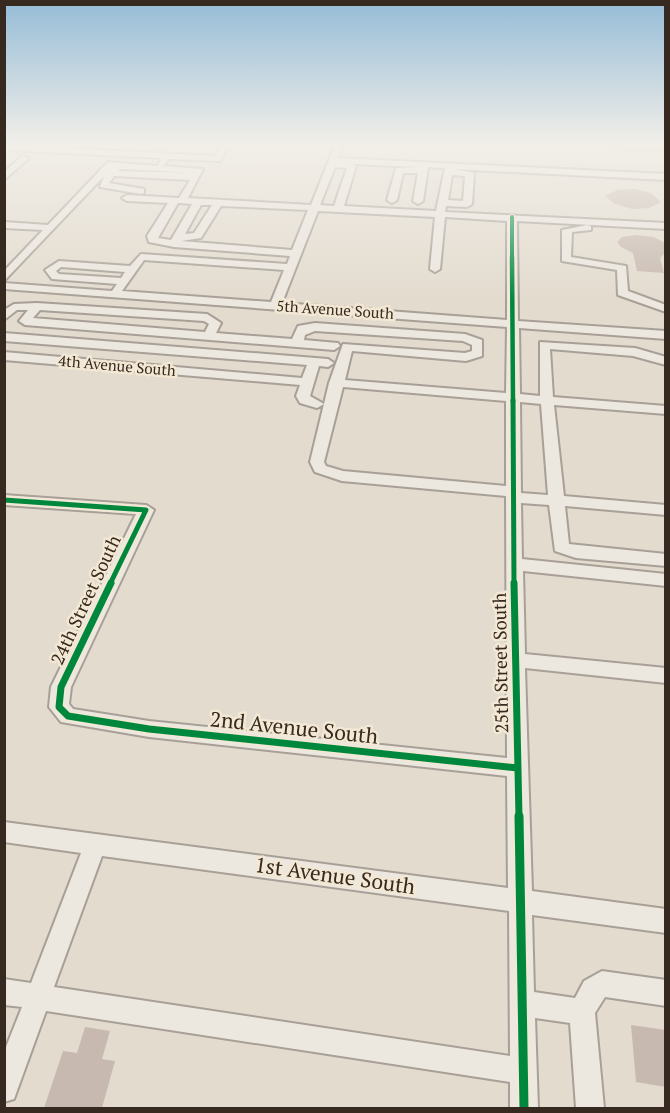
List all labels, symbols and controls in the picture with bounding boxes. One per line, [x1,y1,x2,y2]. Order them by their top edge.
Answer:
street label: 5th Avenue South [276,295,395,323]
street label: 4th Avenue South [58,350,177,380]
street label: 24th Street South [45,531,126,668]
street label: 25th Street South [487,592,513,733]
street label: 2nd Avenue South [209,704,380,750]
street label: 1st Avenue South [253,850,417,900]

